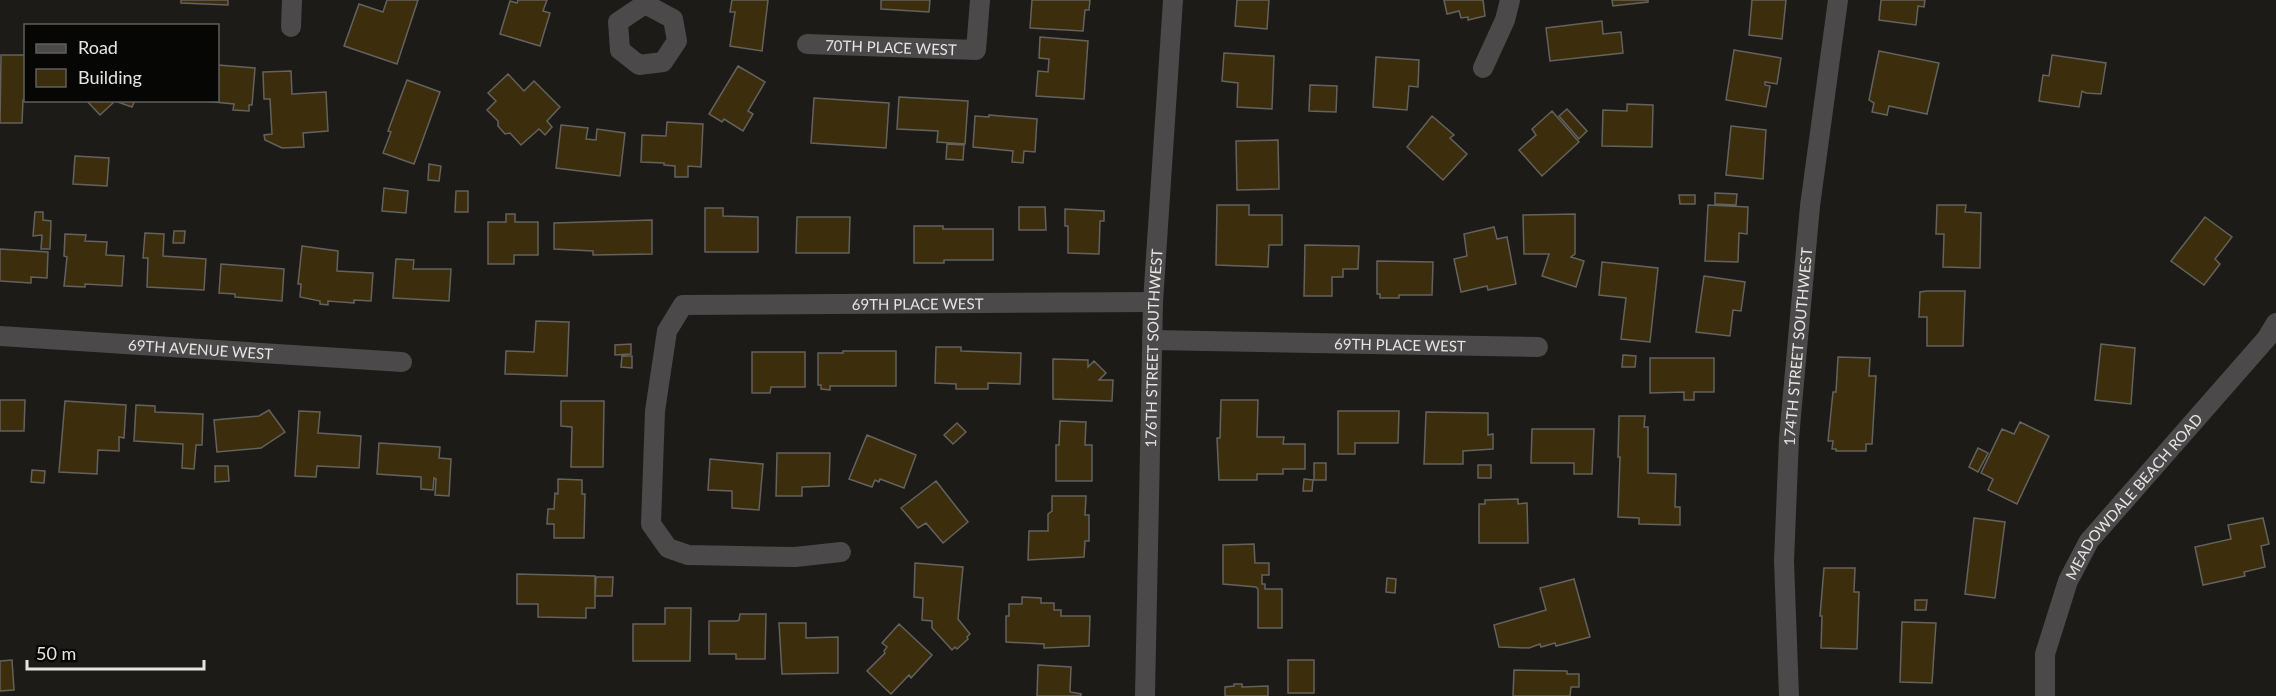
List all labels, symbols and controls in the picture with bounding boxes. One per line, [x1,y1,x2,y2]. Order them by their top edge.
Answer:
legend [24,24,219,102]
text: Road [78,36,118,58]
street label: 70TH PLACE WEST [825,36,957,58]
text: Building [78,66,142,88]
street label: 174TH STREET SOUTHWEST [1780,247,1815,446]
street label: 176TH STREET SOUTHWEST [1141,248,1166,448]
street label: 69TH PLACE WEST [852,294,984,313]
street label: 69TH PLACE WEST [1334,334,1466,355]
street label: 69TH AVENUE WEST [128,335,274,363]
street label: MEADOWDALE BEACH ROAD [2061,410,2206,583]
scale bar [27,633,204,671]
text: 50 m [36,642,76,664]

